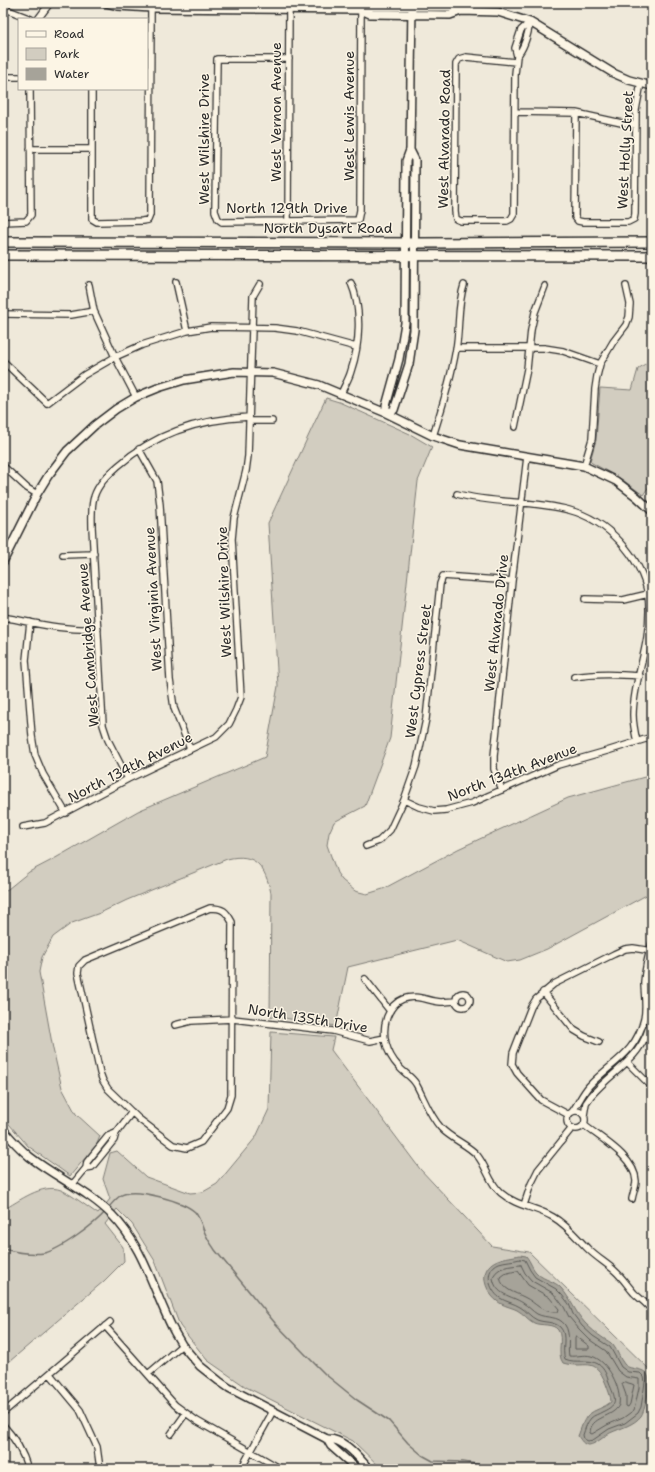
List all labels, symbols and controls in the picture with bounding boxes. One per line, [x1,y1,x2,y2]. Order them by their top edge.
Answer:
legend [18,18,148,90]
text: Road [54,26,85,42]
street label: West Vernon Avenue [267,42,285,182]
text: Park [54,46,80,62]
street label: West Lewis Avenue [340,51,358,181]
text: Water [54,66,90,82]
street label: West Alvarado Road [434,69,454,209]
street label: West Wilshire Drive [195,73,213,205]
street label: West Holly Street [613,90,637,210]
street label: North 129th Drive [226,199,348,217]
street label: North Dysart Road [263,219,393,237]
street label: West Virginia Avenue [140,526,166,672]
street label: West Wilshire Drive [213,526,235,658]
street label: West Alvarado Drive [480,553,512,693]
street label: West Cambridge Avenue [73,562,103,728]
street label: West Cypress Street [401,603,435,739]
street label: North 134th Avenue [65,728,195,806]
street label: North 134th Avenue [445,739,579,805]
street label: North 135th Drive [247,1000,369,1036]

